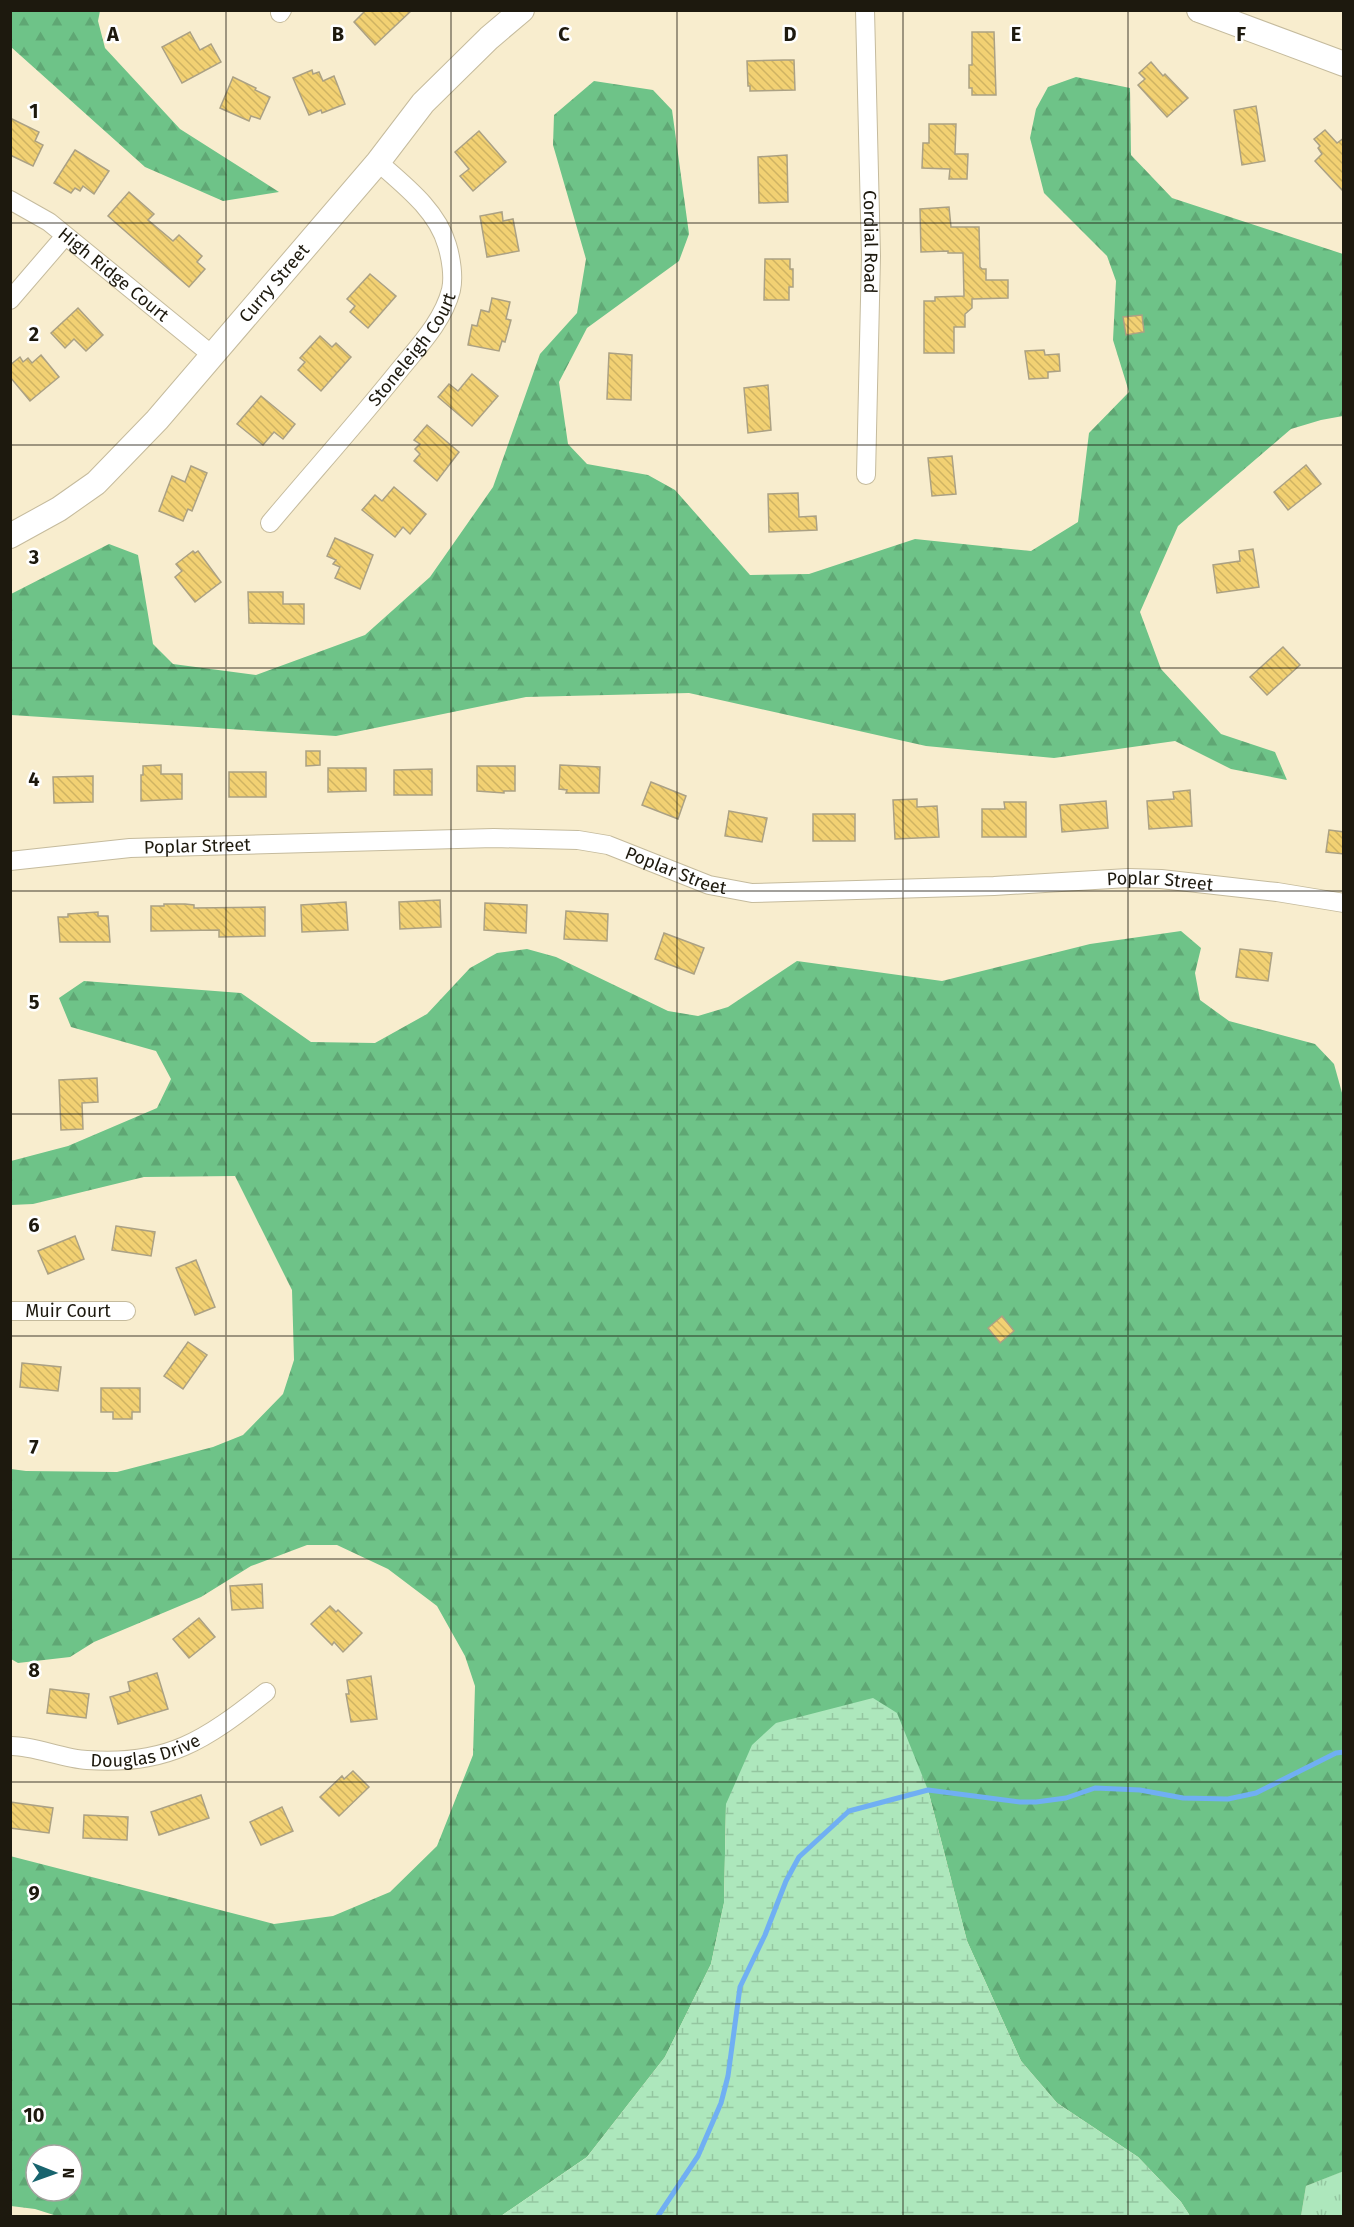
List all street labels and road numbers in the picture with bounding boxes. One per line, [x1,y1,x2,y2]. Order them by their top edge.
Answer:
street label: Cordial Road [858,190,882,294]
street label: High Ridge Court [54,223,174,327]
street label: Curry Street [234,239,314,327]
street label: Stoneleigh Court [363,289,461,411]
street label: Poplar Street [144,834,251,859]
street label: Poplar Street [622,842,729,899]
street label: Poplar Street [1106,867,1215,896]
street label: Muir Court [25,1300,111,1322]
street label: Douglas Drive [90,1729,204,1772]

